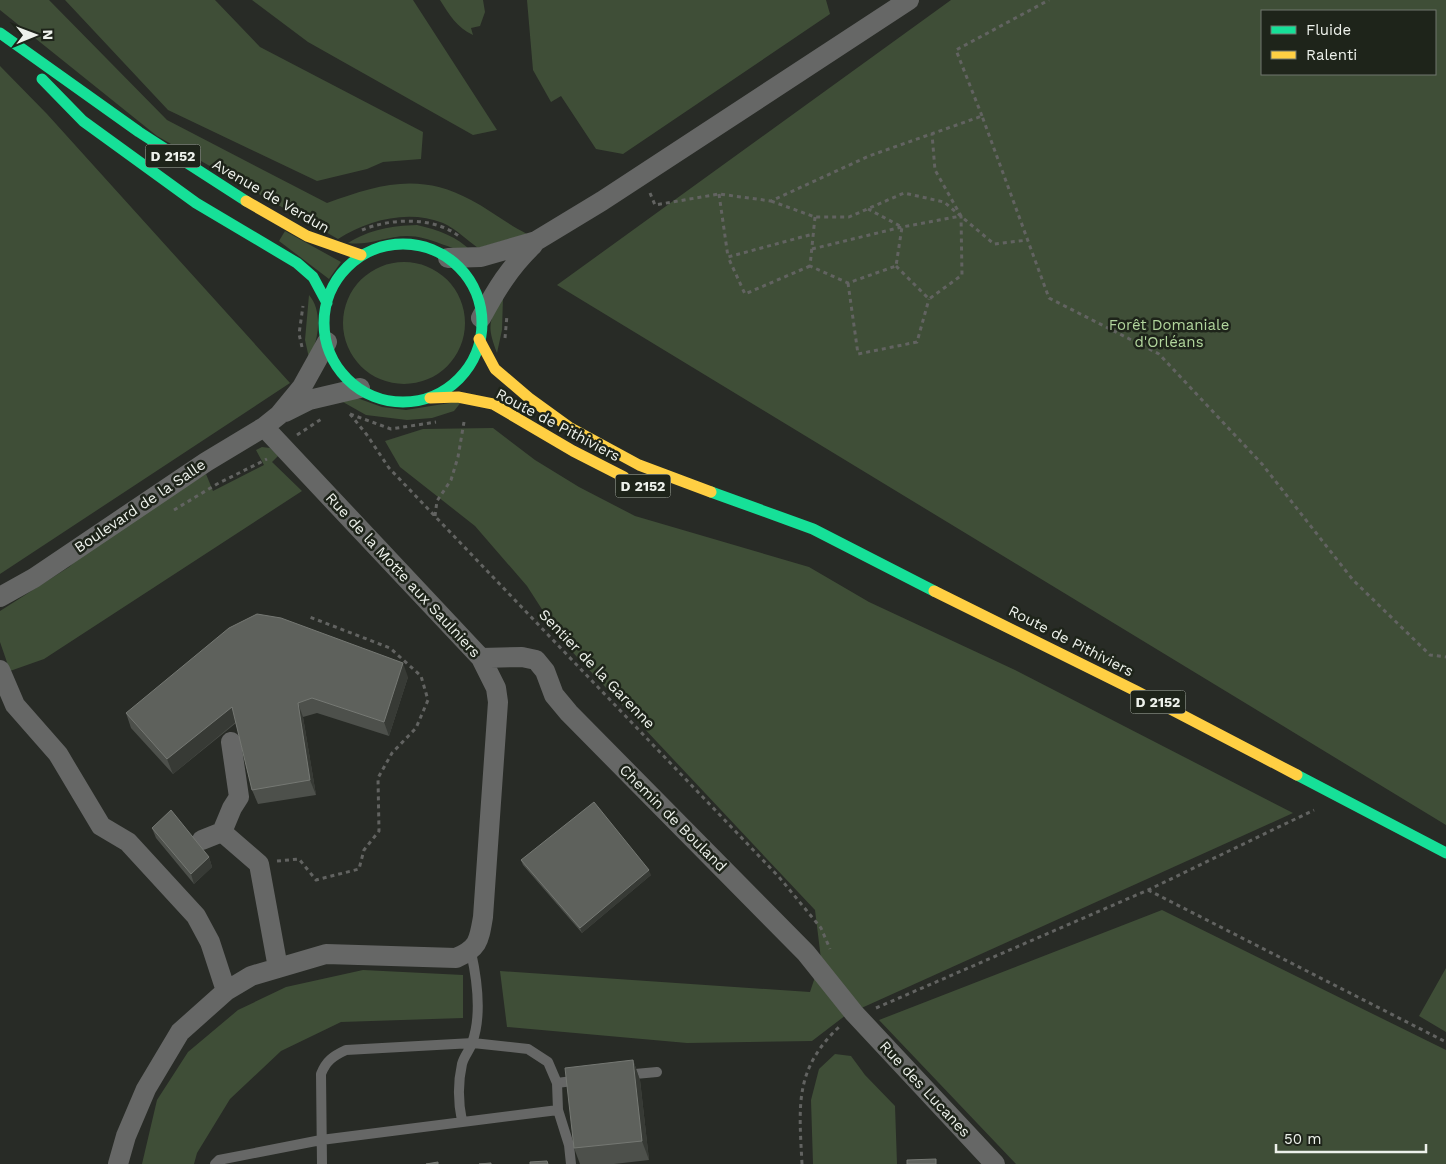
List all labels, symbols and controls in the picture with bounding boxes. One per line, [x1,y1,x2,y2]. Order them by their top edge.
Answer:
north arrow [10,10,60,60]
legend [1261,10,1436,75]
text: Fluide [1306,21,1351,39]
text: N [40,29,56,40]
text: Ralenti [1306,46,1357,64]
road number: D 2152 [146,144,200,168]
street label: Avenue de Verdun [209,155,333,237]
park label: Forêt Domaniale d'Orléans [1109,316,1229,351]
street label: Route de Pithiviers [493,385,623,465]
street label: Boulevard de la Salle [71,455,209,557]
road number: D 2152 [616,474,670,498]
street label: Rue de la Motte aux Saulniers [322,489,484,661]
street label: Route de Pithiviers [1005,602,1137,680]
street label: Sentier de la Garenne [535,605,659,733]
road number: D 2152 [1130,690,1186,714]
street label: Chemin de Bouland [616,761,730,875]
street label: Rue des Lucanes [876,1037,974,1141]
scale bar [1276,1122,1426,1154]
text: 50 m [1284,1130,1321,1148]

